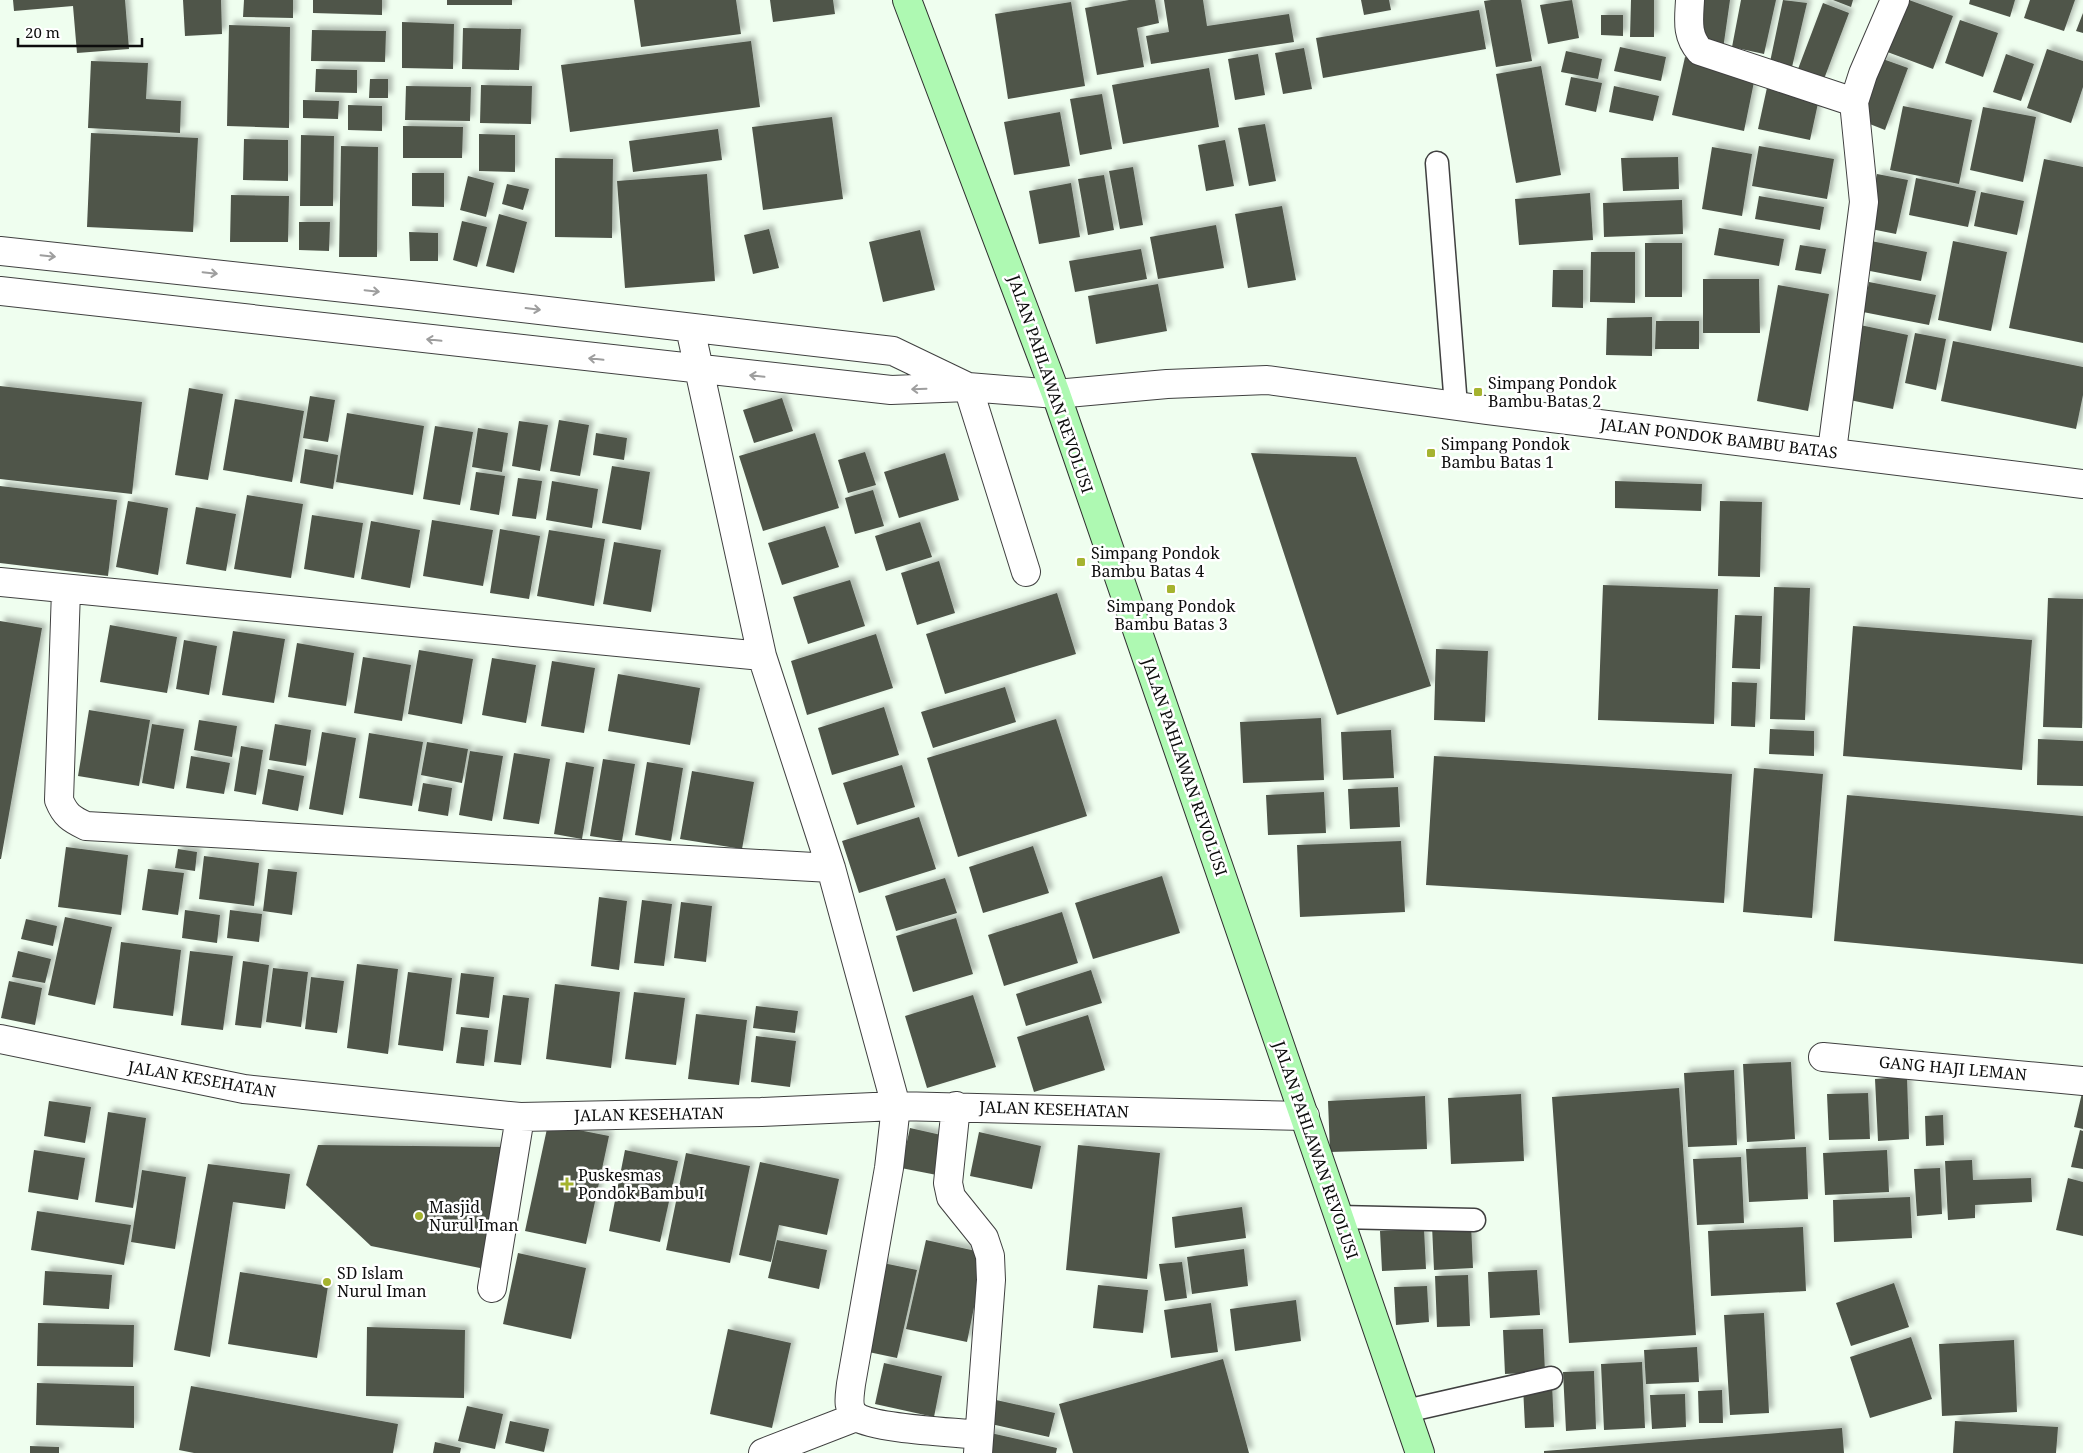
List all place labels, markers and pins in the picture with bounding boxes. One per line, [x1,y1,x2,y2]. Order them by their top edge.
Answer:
place label: Simpang Pondok Bambu Batas 2 [1488,372,1617,412]
marker: Simpang Pondok Bambu Batas 2 [1472,386,1484,398]
place label: Simpang Pondok Bambu Batas 1 [1441,433,1570,473]
marker: Simpang Pondok Bambu Batas 1 [1425,447,1437,459]
place label: Simpang Pondok Bambu Batas 4 [1091,542,1220,582]
marker: Simpang Pondok Bambu Batas 4 [1075,556,1087,568]
marker: Simpang Pondok Bambu Batas 3 [1165,583,1177,595]
place label: Simpang Pondok Bambu Batas 3 [1107,595,1236,635]
place label: Puskesmas Pondok Bambu I [578,1164,705,1204]
marker: Puskesmas Pondok Bambu I [560,1177,574,1191]
place label: Masjid Nurul Iman [429,1196,519,1236]
marker: Masjid Nurul Iman [413,1210,425,1222]
place label: SD Islam Nurul Iman [337,1262,427,1302]
marker: SD Islam Nurul Iman [321,1276,333,1288]

